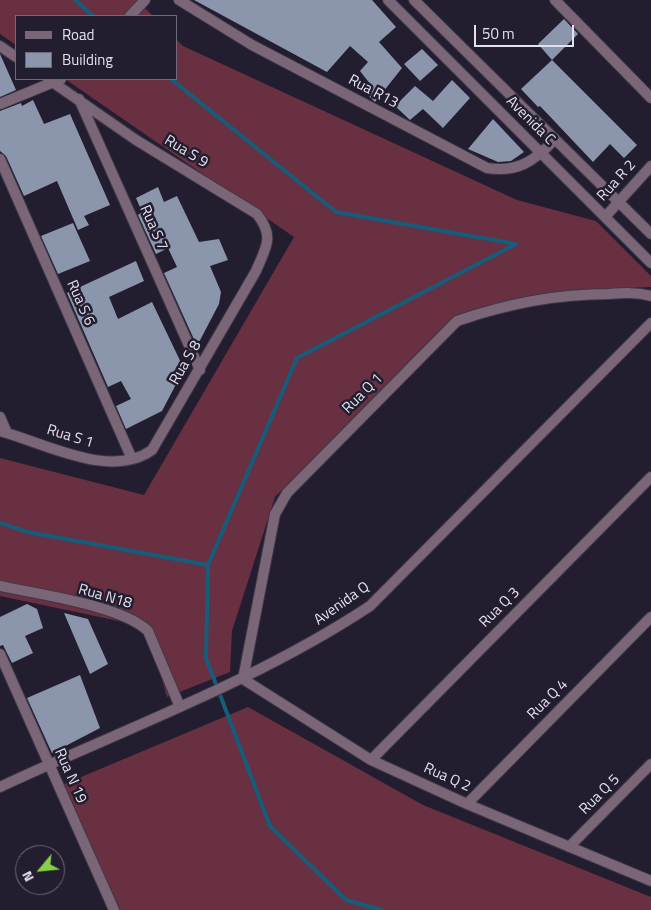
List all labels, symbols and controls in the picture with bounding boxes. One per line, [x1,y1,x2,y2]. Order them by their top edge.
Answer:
legend [15,15,178,80]
scale bar [476,15,576,47]
text: 50 m [482,22,515,45]
text: Road [62,23,94,46]
text: Building [62,48,113,71]
street label: Rua R13 [345,71,401,113]
street label: Avenida C [502,93,558,149]
street label: Rua S 9 [161,132,211,172]
street label: Rua R 2 [594,157,640,205]
street label: Rua S 7 [135,203,171,253]
street label: Rua S 6 [62,278,98,328]
street label: Rua S 8 [166,338,206,388]
street label: Rua Q 1 [339,370,387,418]
street label: Rua S 1 [45,421,95,453]
street label: Avenida Q [311,578,373,630]
street label: Rua N18 [76,581,134,613]
street label: Rua Q 3 [476,584,524,632]
street label: Rua Q 4 [524,676,572,724]
street label: Rua N 19 [50,746,90,806]
street label: Rua Q 2 [421,760,473,796]
street label: Rua Q 5 [576,771,624,819]
north arrow [15,845,65,895]
text: N [16,868,39,886]

